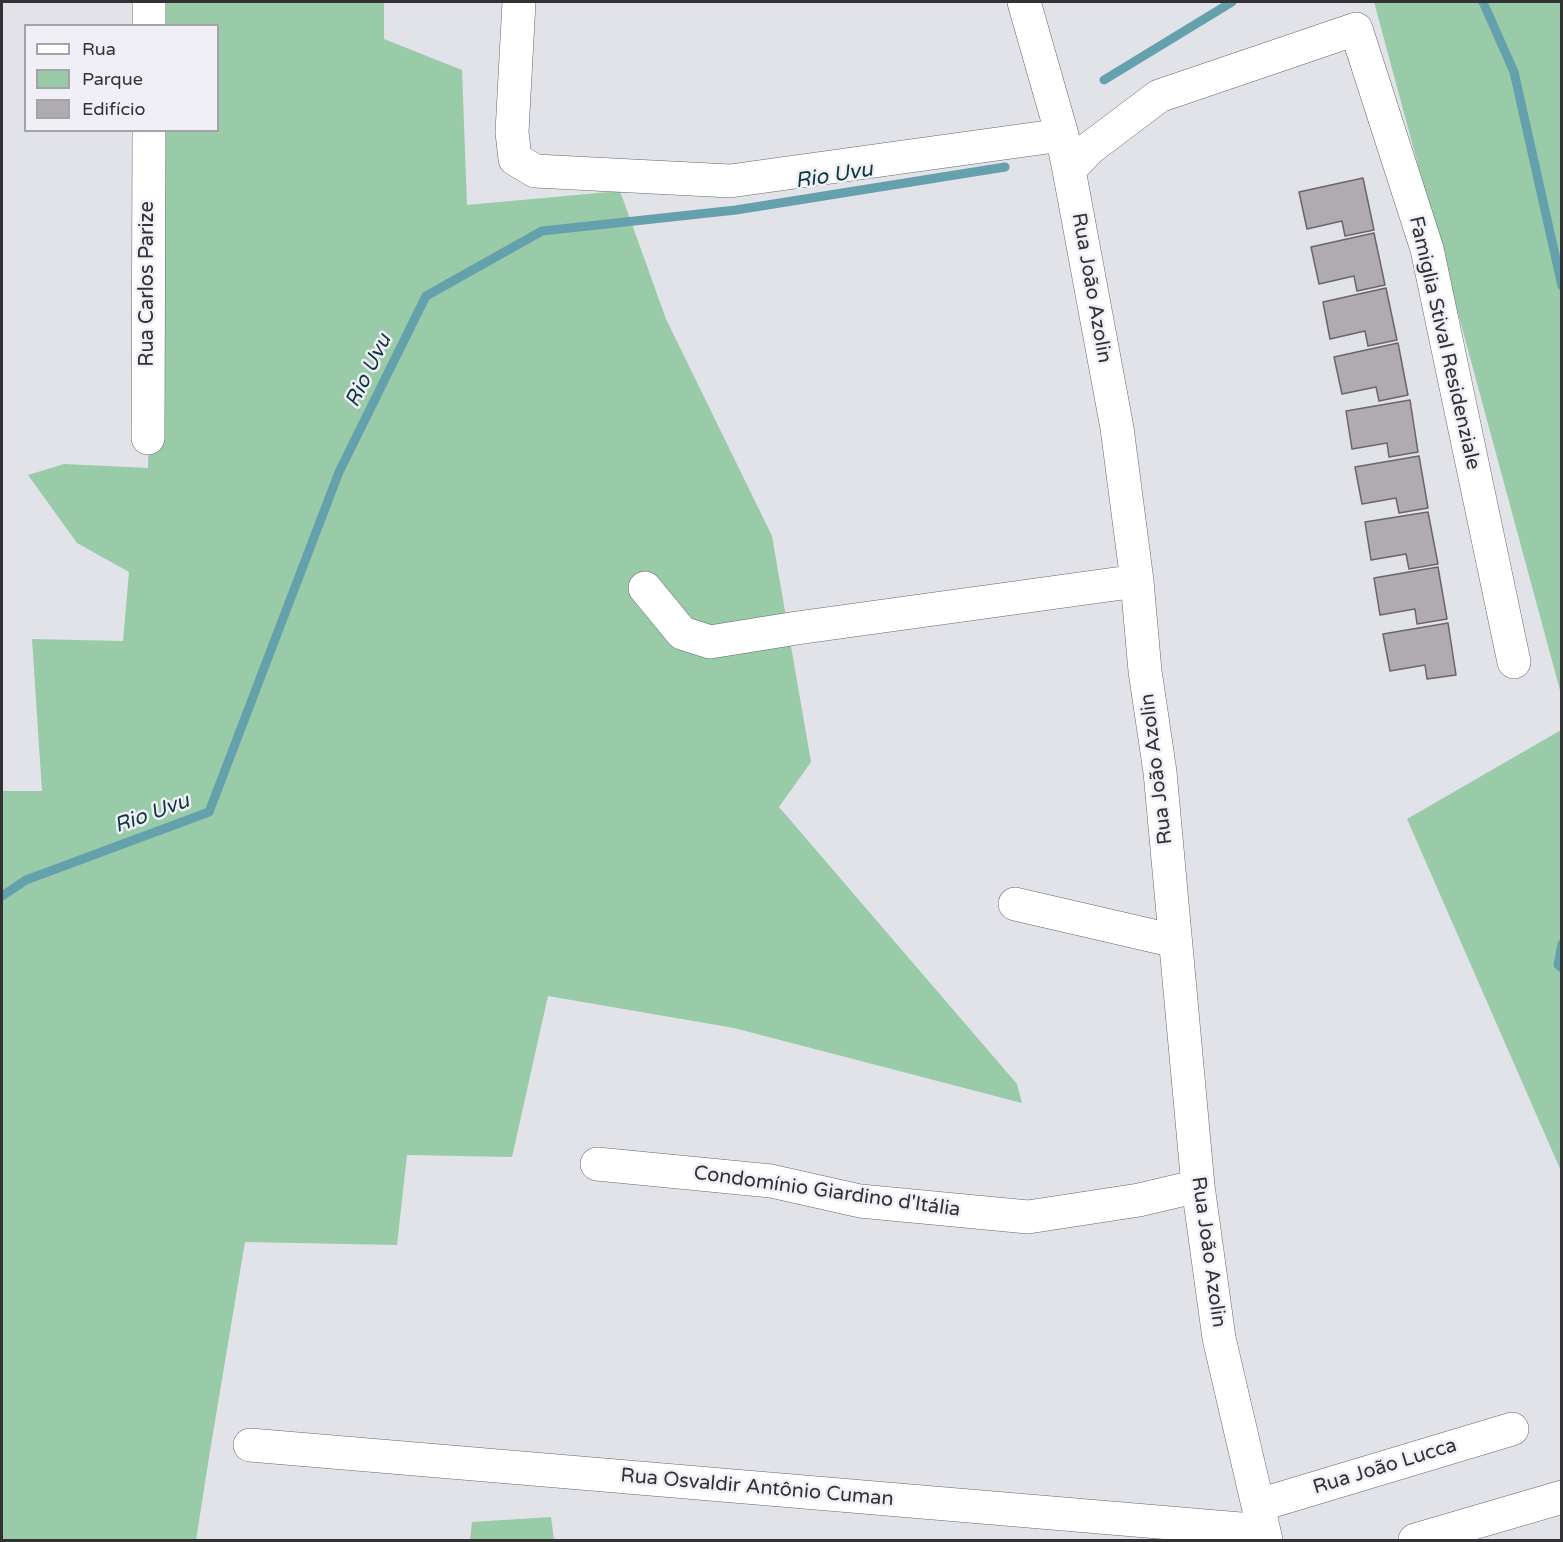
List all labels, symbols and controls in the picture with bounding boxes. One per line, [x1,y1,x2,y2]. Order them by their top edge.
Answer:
legend [24,24,219,132]
text: Rua [82,38,116,60]
text: Parque [82,68,143,90]
text: Edifício [82,98,145,120]
water label: Rio Uvu [793,157,875,195]
street label: Rua Carlos Parize [136,201,160,367]
street label: Rua João Azolin [1066,211,1116,365]
street label: Famiglia Stival Residenziale [1403,214,1485,472]
water label: Rio Uvu [341,330,397,412]
street label: Rua João Azolin [1136,692,1178,846]
water label: Rio Uvu [111,789,193,839]
street label: Condomínio Giardino d'Itália [692,1161,962,1223]
street label: Rua João Azolin [1186,1175,1230,1329]
street label: Rua João Lucca [1310,1434,1460,1500]
street label: Rua Osvaldir Antônio Cuman [619,1464,895,1512]

